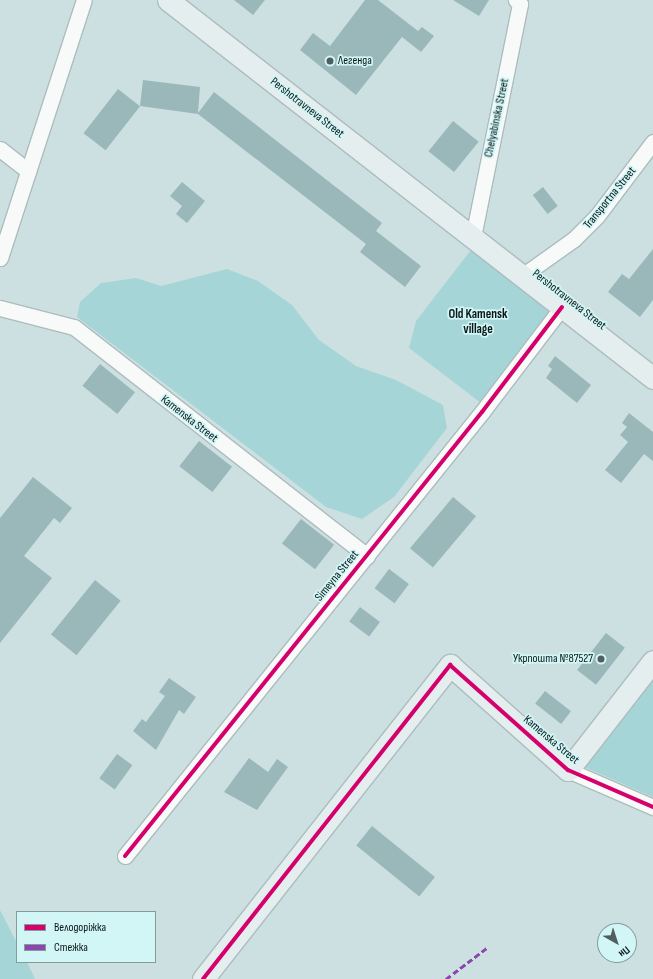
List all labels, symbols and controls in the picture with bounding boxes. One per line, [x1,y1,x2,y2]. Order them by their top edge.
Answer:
place label: Легенда [338,54,372,68]
marker: Легенда [325,56,335,66]
street label: Pershotravneva Street [267,75,347,141]
street label: Chelyabinska Street [482,77,512,159]
street label: Transportna Street [581,164,639,232]
street label: Pershotravneva Street [529,267,609,333]
district label: Old Kamensk village [448,307,508,338]
street label: Kamenska Street [158,392,220,446]
street label: Simeyna Street [312,548,362,604]
place label: Укрпошта №87527 [513,652,593,666]
marker: Укрпошта №87527 [596,654,606,664]
street label: Kamenska Street [520,713,582,767]
legend [16,911,156,963]
text: Велодоріжка [54,920,106,935]
north arrow [597,923,637,963]
text: Стежка [54,940,88,955]
text: Пн [616,944,632,960]

